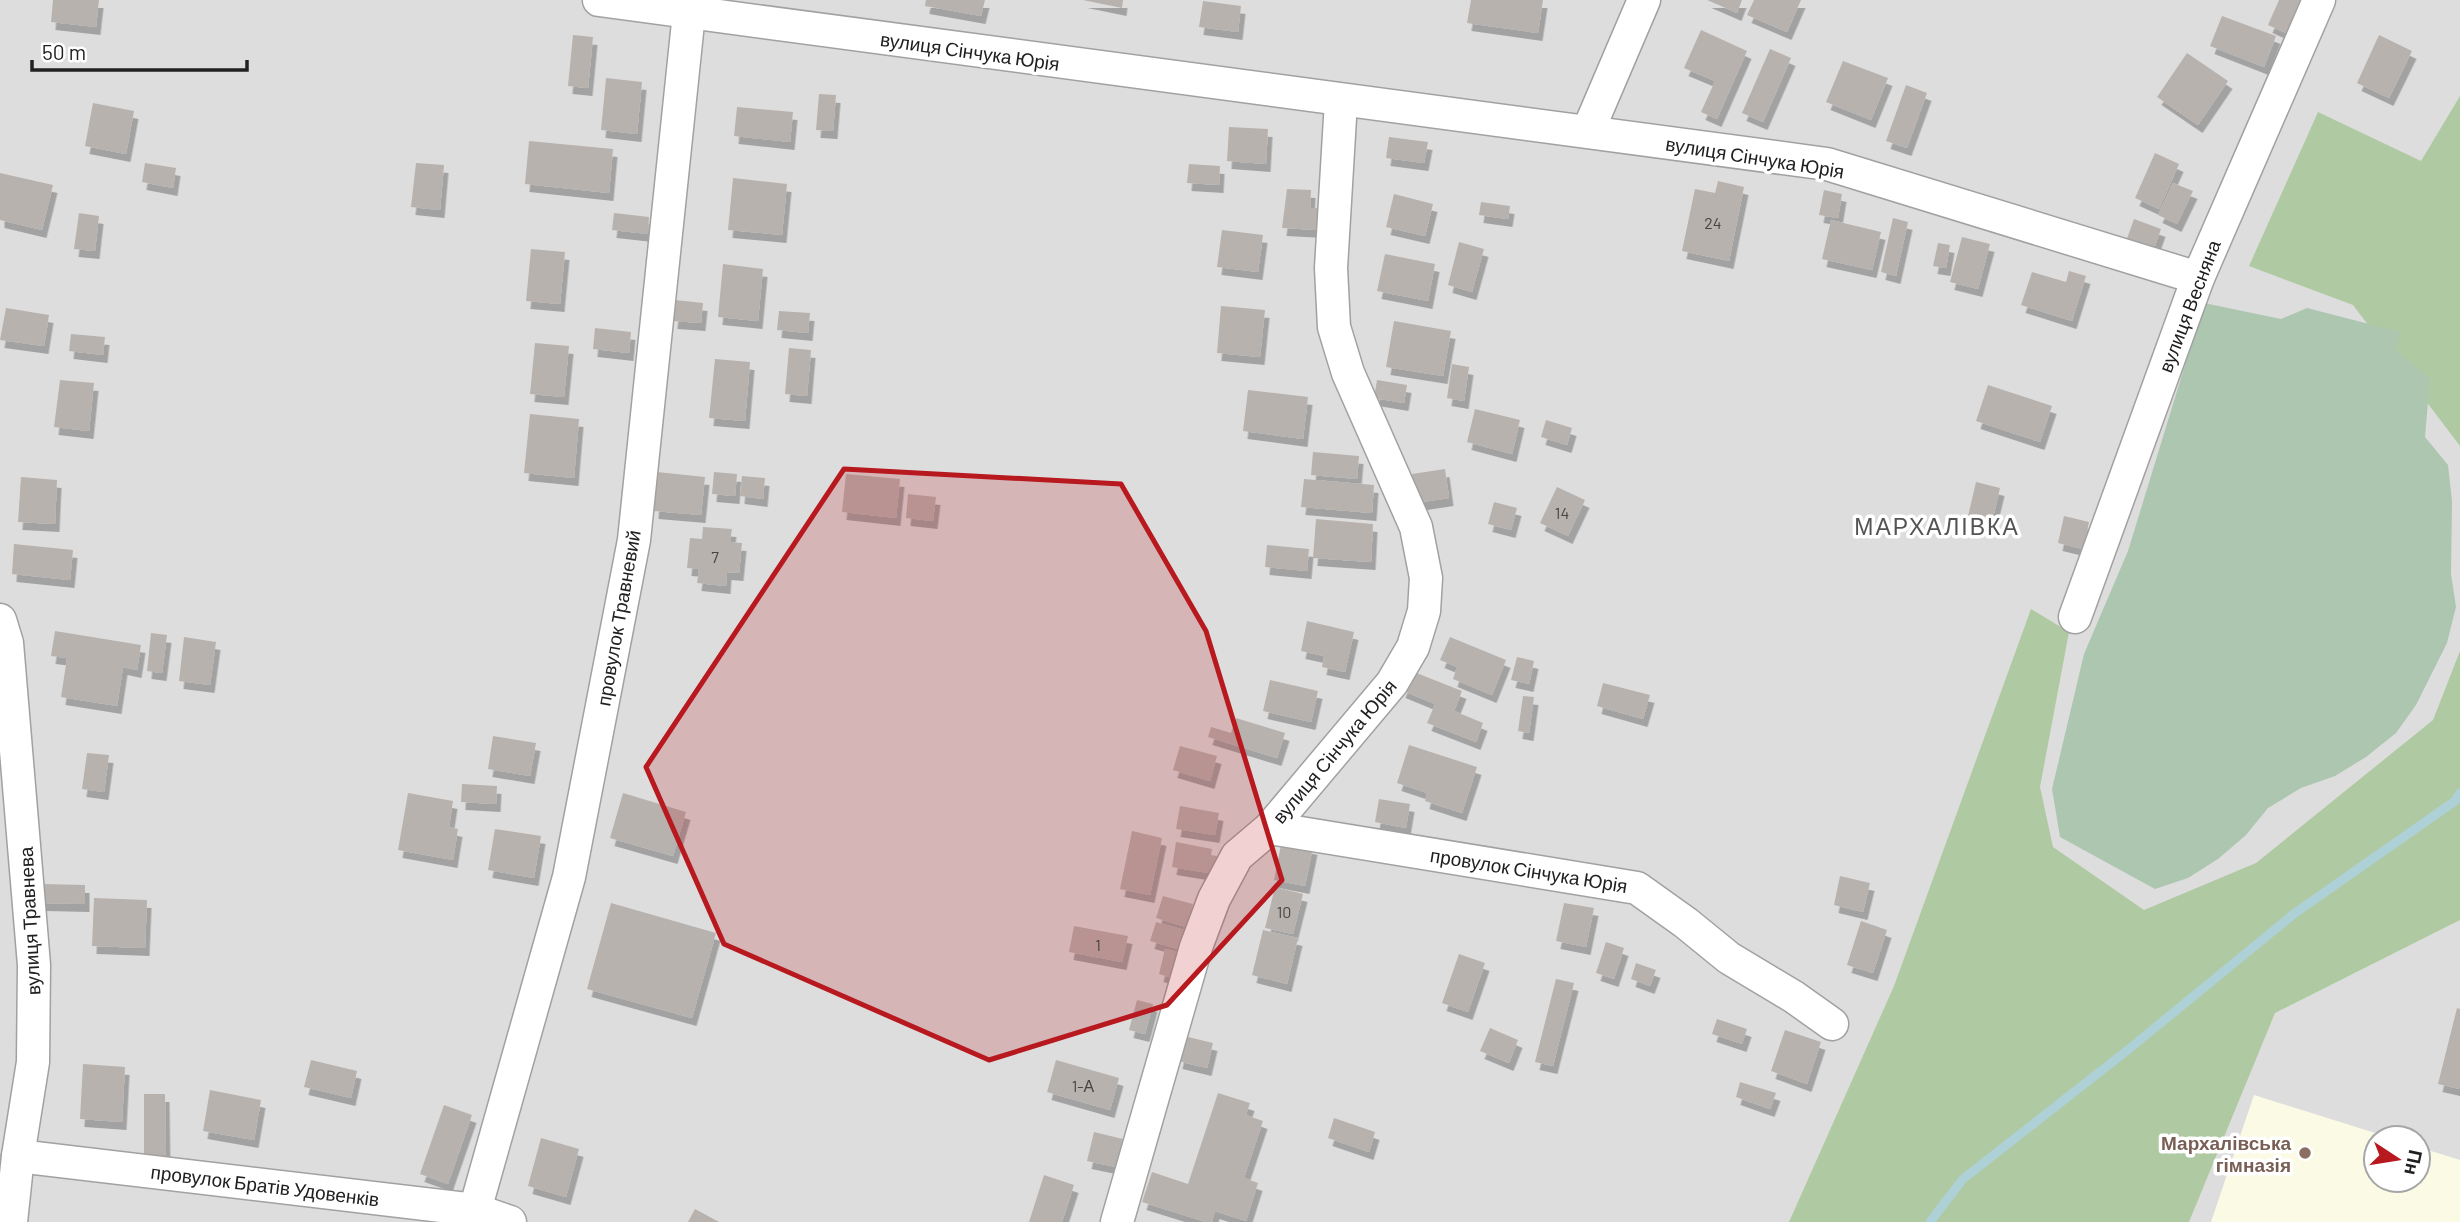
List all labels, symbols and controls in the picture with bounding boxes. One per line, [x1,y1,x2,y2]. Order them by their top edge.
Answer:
street label: вулиця Сінчука Юрія [879,27,1061,75]
scale bar [32,28,247,72]
text: 50 m [42,39,86,64]
street label: вулиця Сінчука Юрія [1664,132,1846,182]
house number: 24 [1704,213,1722,232]
street label: вулиця Весняна [2153,236,2225,375]
house number: 14 [1555,503,1569,522]
district label: МАРХАЛІВКА [1854,512,2020,540]
street label: провулок Травневий [591,528,645,708]
house number: 7 [711,547,719,566]
street label: вулиця Сінчука Юрія [1267,674,1401,828]
street label: провулок Сінчука Юрія [1429,843,1629,897]
street label: вулиця Травнева [14,846,44,996]
house number: 10 [1277,902,1291,921]
house number: 1 [1095,935,1101,954]
house number: 1-А [1072,1076,1095,1095]
north arrow [2362,1124,2432,1194]
place label: Мархалівська гімназія [2161,1131,2291,1176]
marker: Мархалівська гімназія [2297,1145,2313,1161]
text: Пн [2400,1148,2428,1177]
street label: провулок Братів Удовенків [149,1160,381,1210]

